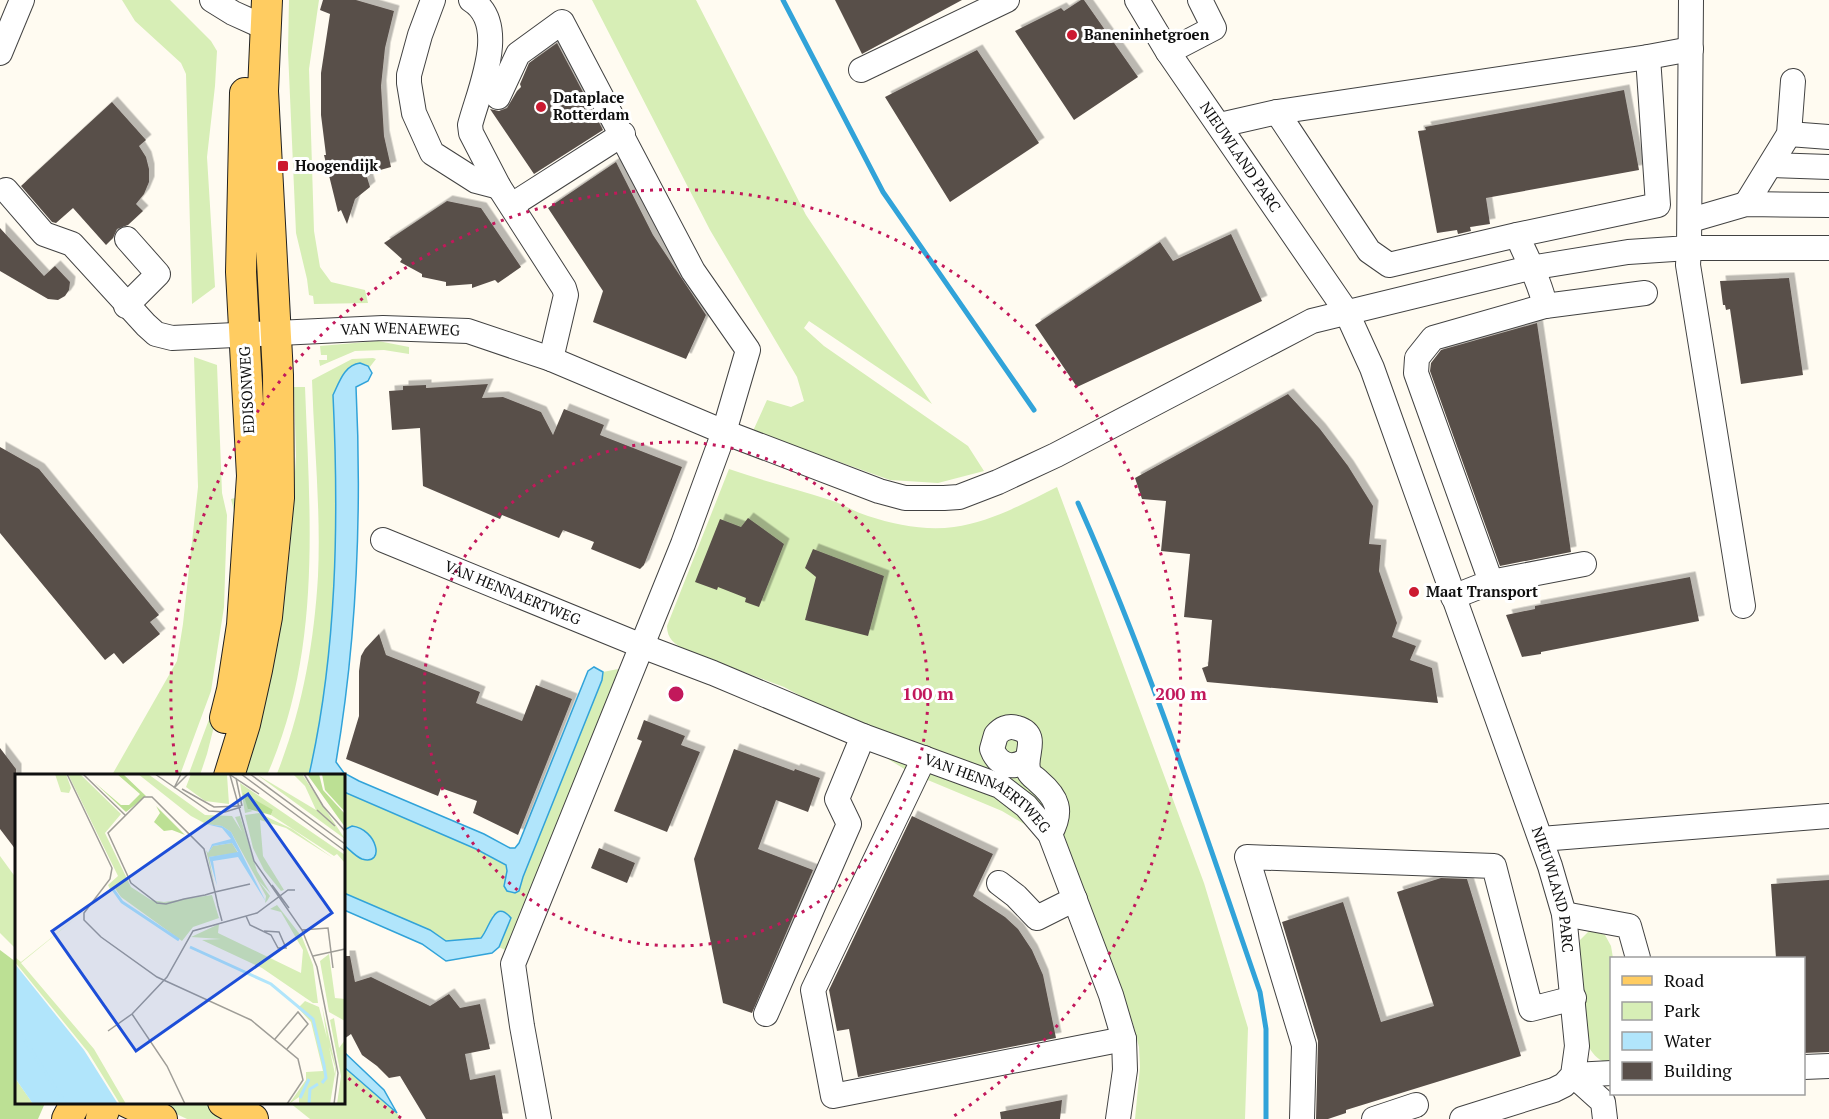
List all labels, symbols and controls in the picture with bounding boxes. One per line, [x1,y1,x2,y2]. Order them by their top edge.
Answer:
place label: Baneninhetgroen [1084,24,1210,44]
marker: Baneninhetgroen [1065,28,1079,42]
place label: Dataplace Rotterdam [553,87,630,124]
street label: NIEUWLAND PARC [1196,97,1286,216]
marker: Dataplace Rotterdam [534,100,548,114]
place label: Hoogendijk [295,155,378,175]
marker: Hoogendijk [276,159,290,173]
street label: VAN WENAEWEG [340,317,461,340]
street label: EDISONWEG [234,345,258,434]
street label: VAN HENNAERTWEG [442,555,585,629]
place label: Maat Transport [1426,581,1538,601]
marker: Maat Transport [1407,585,1421,599]
text: 100 m [902,681,954,705]
text: 200 m [1155,681,1207,705]
centre of rings [666,684,686,704]
street label: VAN HENNAERTWEG [922,748,1056,837]
inset map [15,774,345,1104]
street label: NIEUWLAND PARC [1528,824,1579,953]
legend [1610,957,1805,1095]
text: Road [1664,968,1704,992]
text: Park [1664,998,1701,1022]
text: Water [1664,1028,1711,1052]
text: Building [1664,1058,1732,1082]

